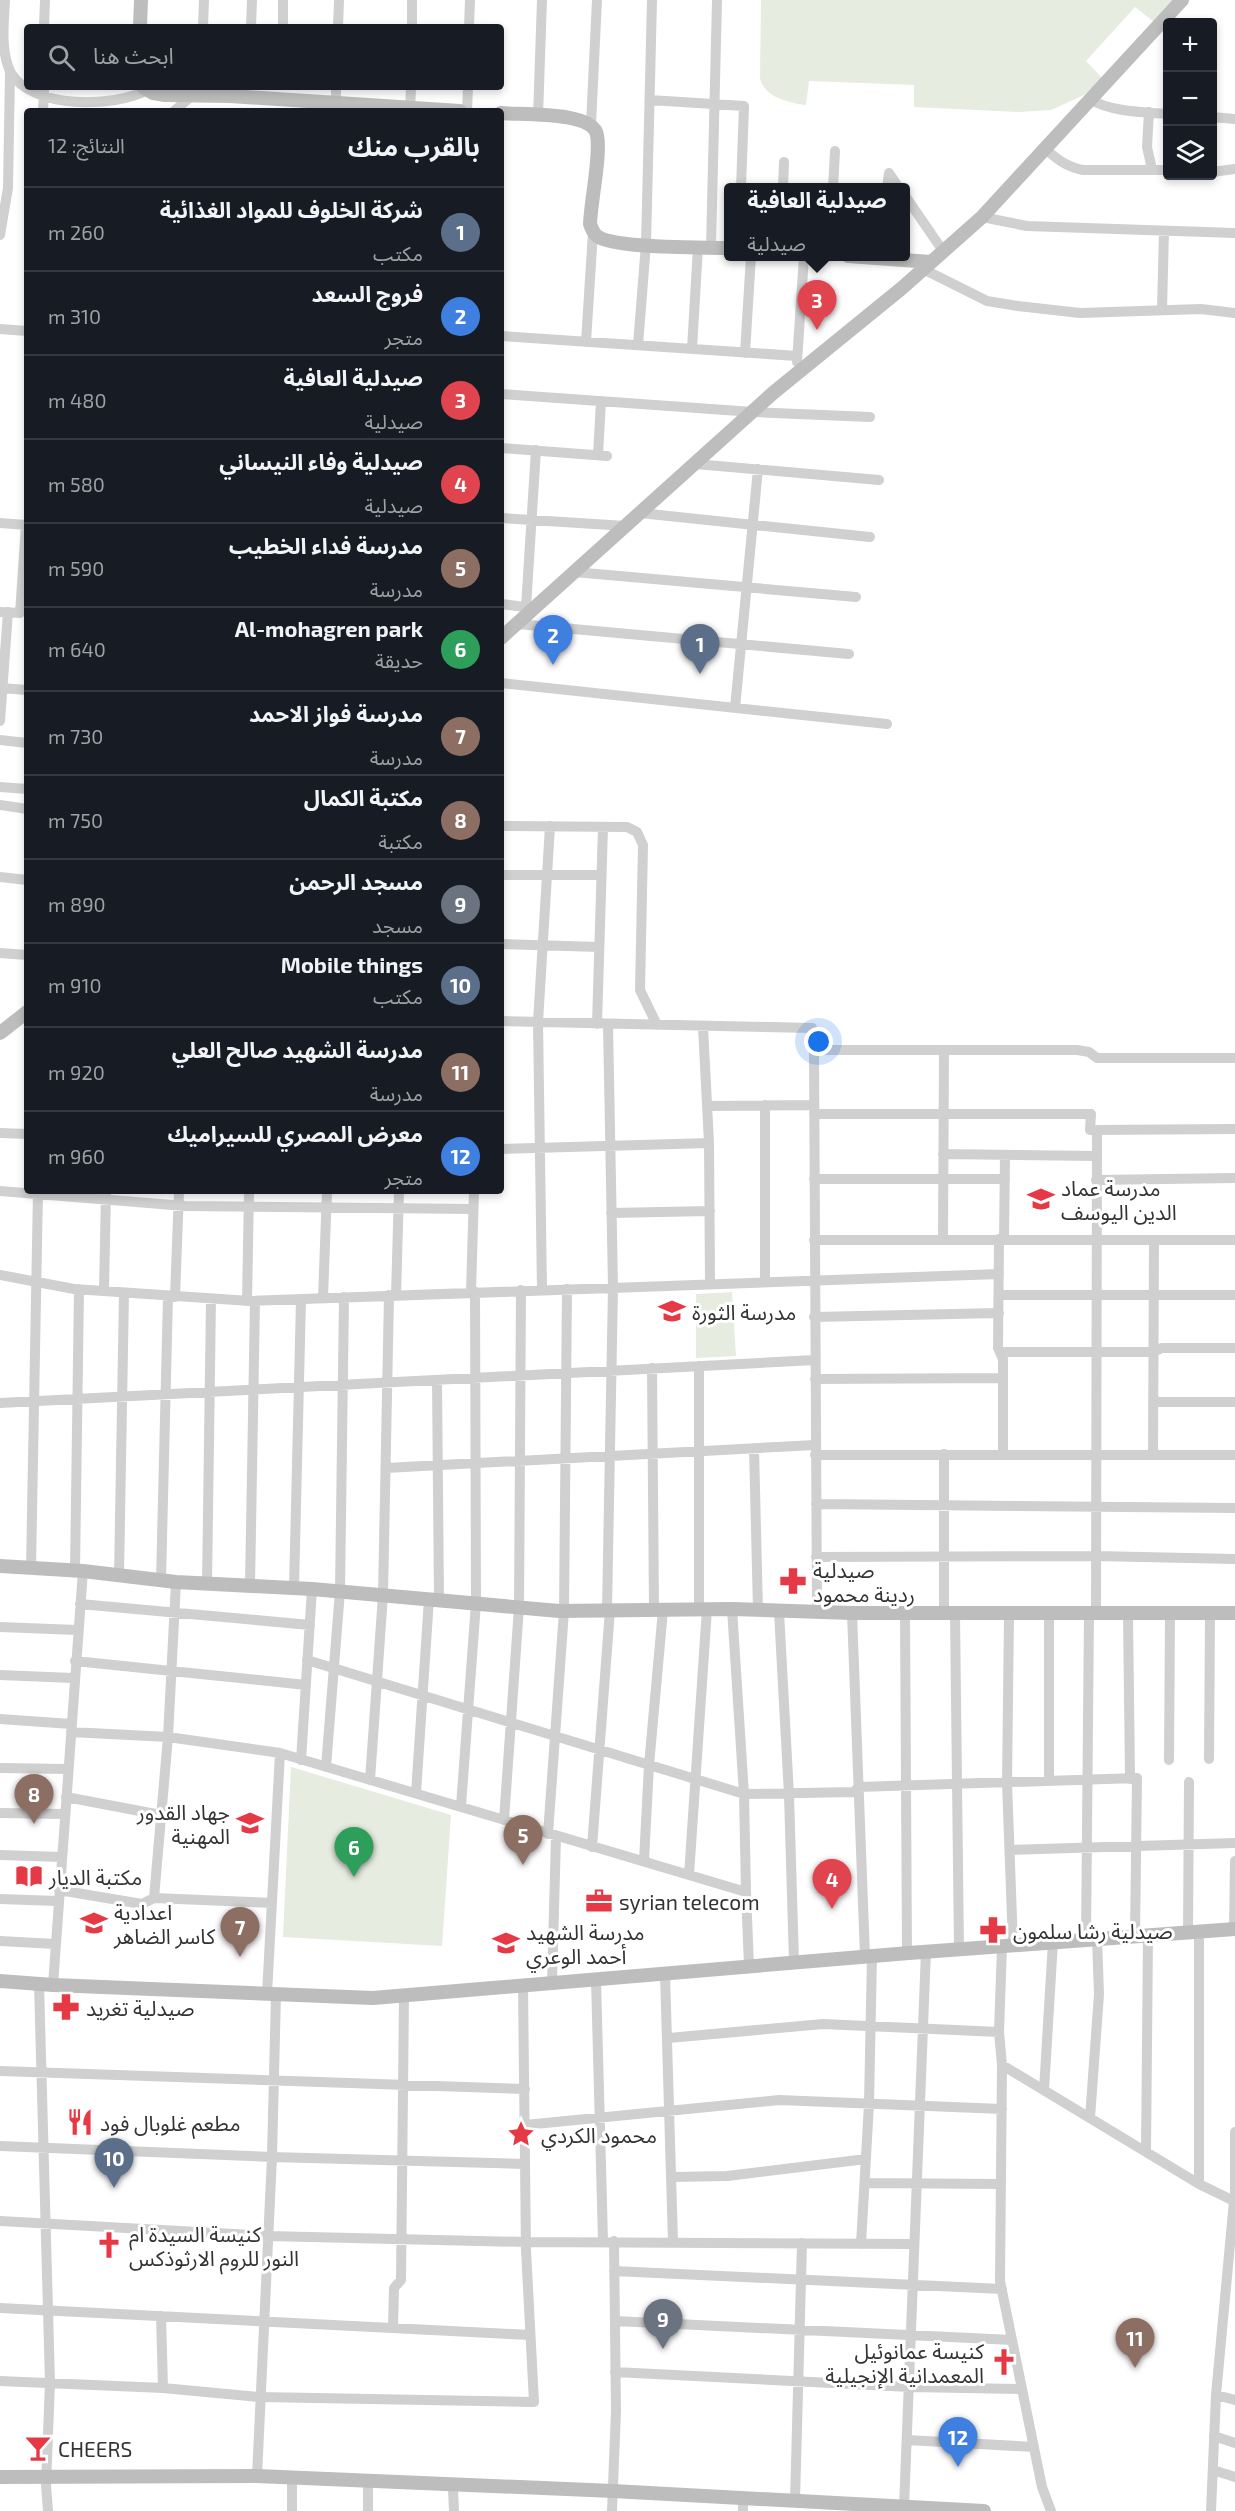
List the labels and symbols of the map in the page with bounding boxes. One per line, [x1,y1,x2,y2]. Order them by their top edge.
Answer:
pin: 3 [798,280,836,330]
pin: 2 [534,616,572,665]
pin: 1 [680,624,720,674]
your location [804,1027,833,1056]
place label: مدرسة عماد الدين اليوسف [1061,1175,1177,1225]
school or university icon: مدرسة عماد الدين اليوسف [1026,1184,1056,1214]
school or university icon: مدرسة الثورة [657,1296,687,1326]
place label: مدرسة الثورة [692,1299,796,1325]
place label: صيدلية ردينة محمود [813,1557,915,1607]
pharmacy icon: صيدلية ردينة محمود [778,1566,808,1596]
pin: 8 [15,1774,54,1824]
place label: جهاد القدور المهنية [136,1799,230,1849]
school or university icon: جهاد القدور المهنية [235,1808,265,1838]
pin: 5 [504,1816,542,1865]
pin: 6 [334,1828,374,1877]
pin: 4 [812,1860,852,1909]
library icon: مكتبة الديار [14,1861,44,1891]
place label: مكتبة الديار [48,1864,142,1890]
office icon: syrian telecom [584,1886,614,1916]
place label: syrian telecom [619,1889,760,1914]
place label: اعدادية كاسر الضاهر [113,1899,215,1949]
school or university icon: اعدادية كاسر الضاهر [79,1908,109,1938]
pin: 7 [220,1908,260,1957]
pharmacy icon: صيدلية رشا سلمون [978,1915,1008,1945]
place label: صيدلية رشا سلمون [1013,1918,1173,1944]
place label: مدرسة الشهيد أحمد الوعري [526,1919,645,1972]
school or university icon: مدرسة الشهيد أحمد الوعري [491,1928,521,1958]
pharmacy icon: صيدلية تغريد [51,1992,81,2022]
place label: صيدلية تغريد [86,1995,195,2021]
restaurant icon: مطعم غلوبال فود [65,2107,95,2137]
place label: مطعم غلوبال فود [100,2110,241,2139]
place icon: محمود الكردي [506,2119,536,2149]
place label: محمود الكردي [541,2122,657,2151]
pin: 10 [94,2138,134,2188]
place label: كنيسة السيدة ام النور للروم الارثوذكس [129,2221,299,2275]
church icon: كنيسة السيدة ام النور للروم الارثوذكس [94,2230,124,2260]
pin: 9 [644,2300,682,2349]
pin: 11 [1116,2318,1154,2368]
place label: كنيسة عمانوئيل المعمدانية الإنجيلية [825,2338,984,2389]
church icon: كنيسة عمانوئيل المعمدانية الإنجيلية [989,2347,1019,2377]
pin: 12 [938,2418,978,2467]
bar icon: CHEERS [23,2433,53,2463]
place label: CHEERS [58,2436,132,2461]

